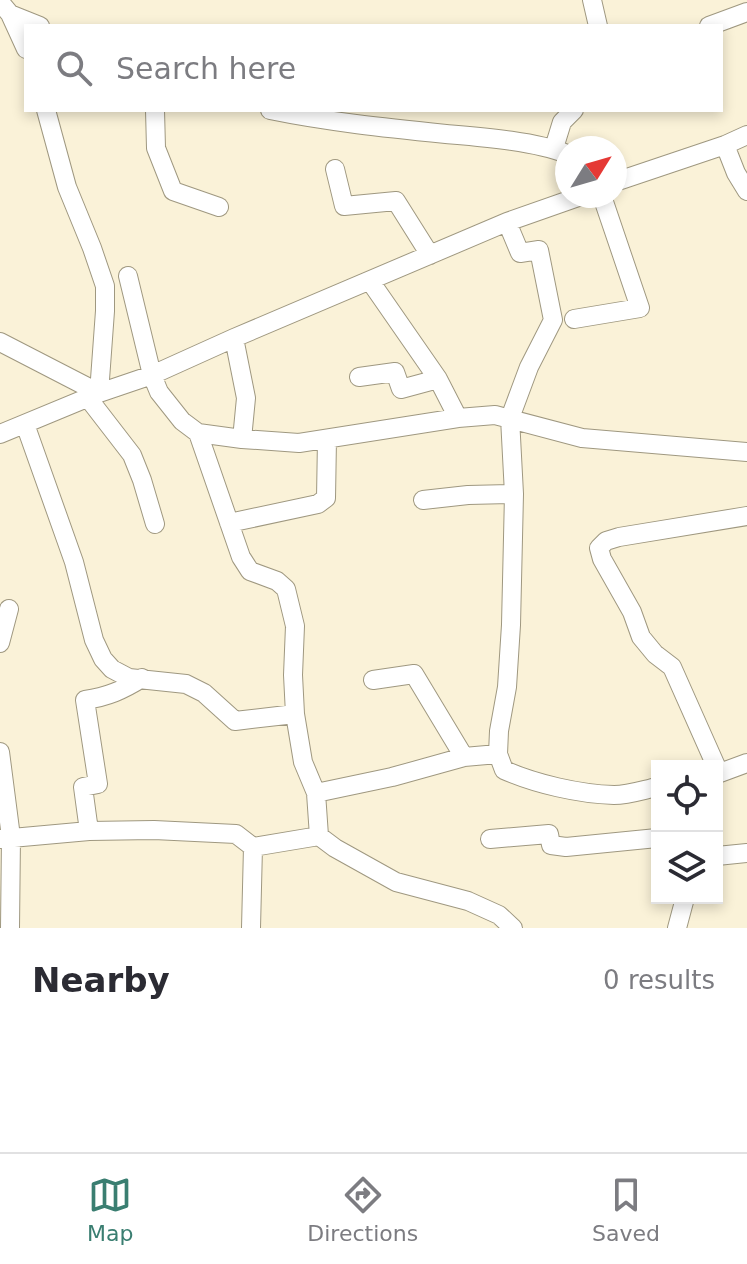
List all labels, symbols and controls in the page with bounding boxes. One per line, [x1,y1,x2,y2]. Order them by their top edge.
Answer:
search box [24,24,723,112]
icon: search [52,46,96,90]
text: Search here [116,51,296,86]
north arrow [555,136,627,208]
map controls [651,760,723,904]
button: locate [651,760,723,832]
button: layers [651,832,723,904]
text: Nearby [32,960,170,1000]
text: 0 results [603,965,715,995]
tab: Map [87,1173,133,1246]
tab: Directions [307,1173,418,1246]
tab: Saved [592,1173,660,1246]

